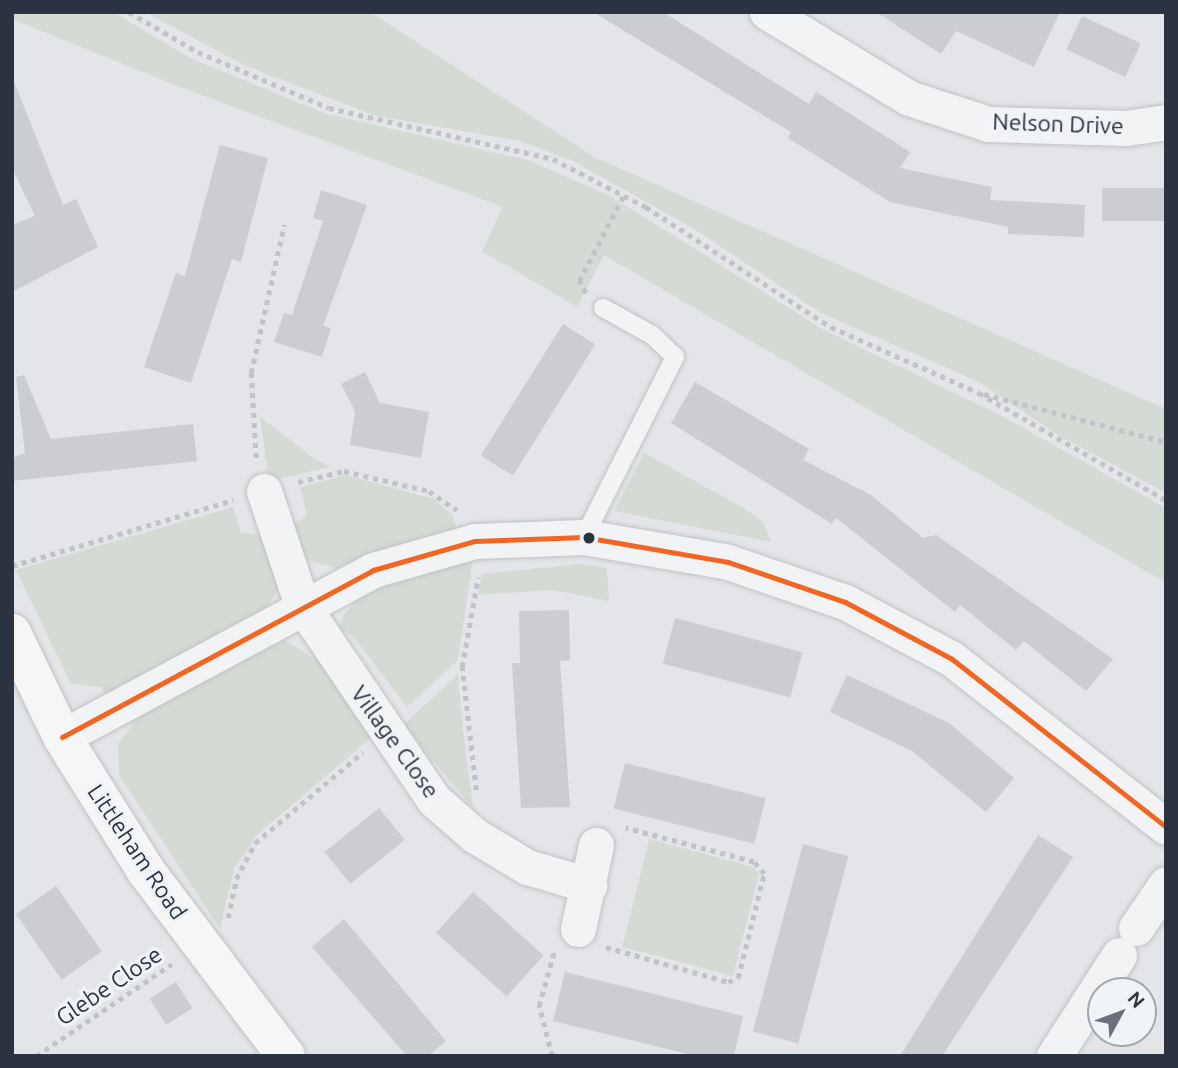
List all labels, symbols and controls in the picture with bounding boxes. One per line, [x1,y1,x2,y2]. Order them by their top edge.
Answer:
street label: Nelson Drive [992,108,1124,140]
unlabelled marker [582,531,596,545]
street label: Village Close [345,680,445,804]
street label: Littleham Road [82,779,192,925]
street label: Glebe Close [51,941,167,1031]
north arrow [1087,977,1157,1047]
text: N [1123,987,1149,1012]

